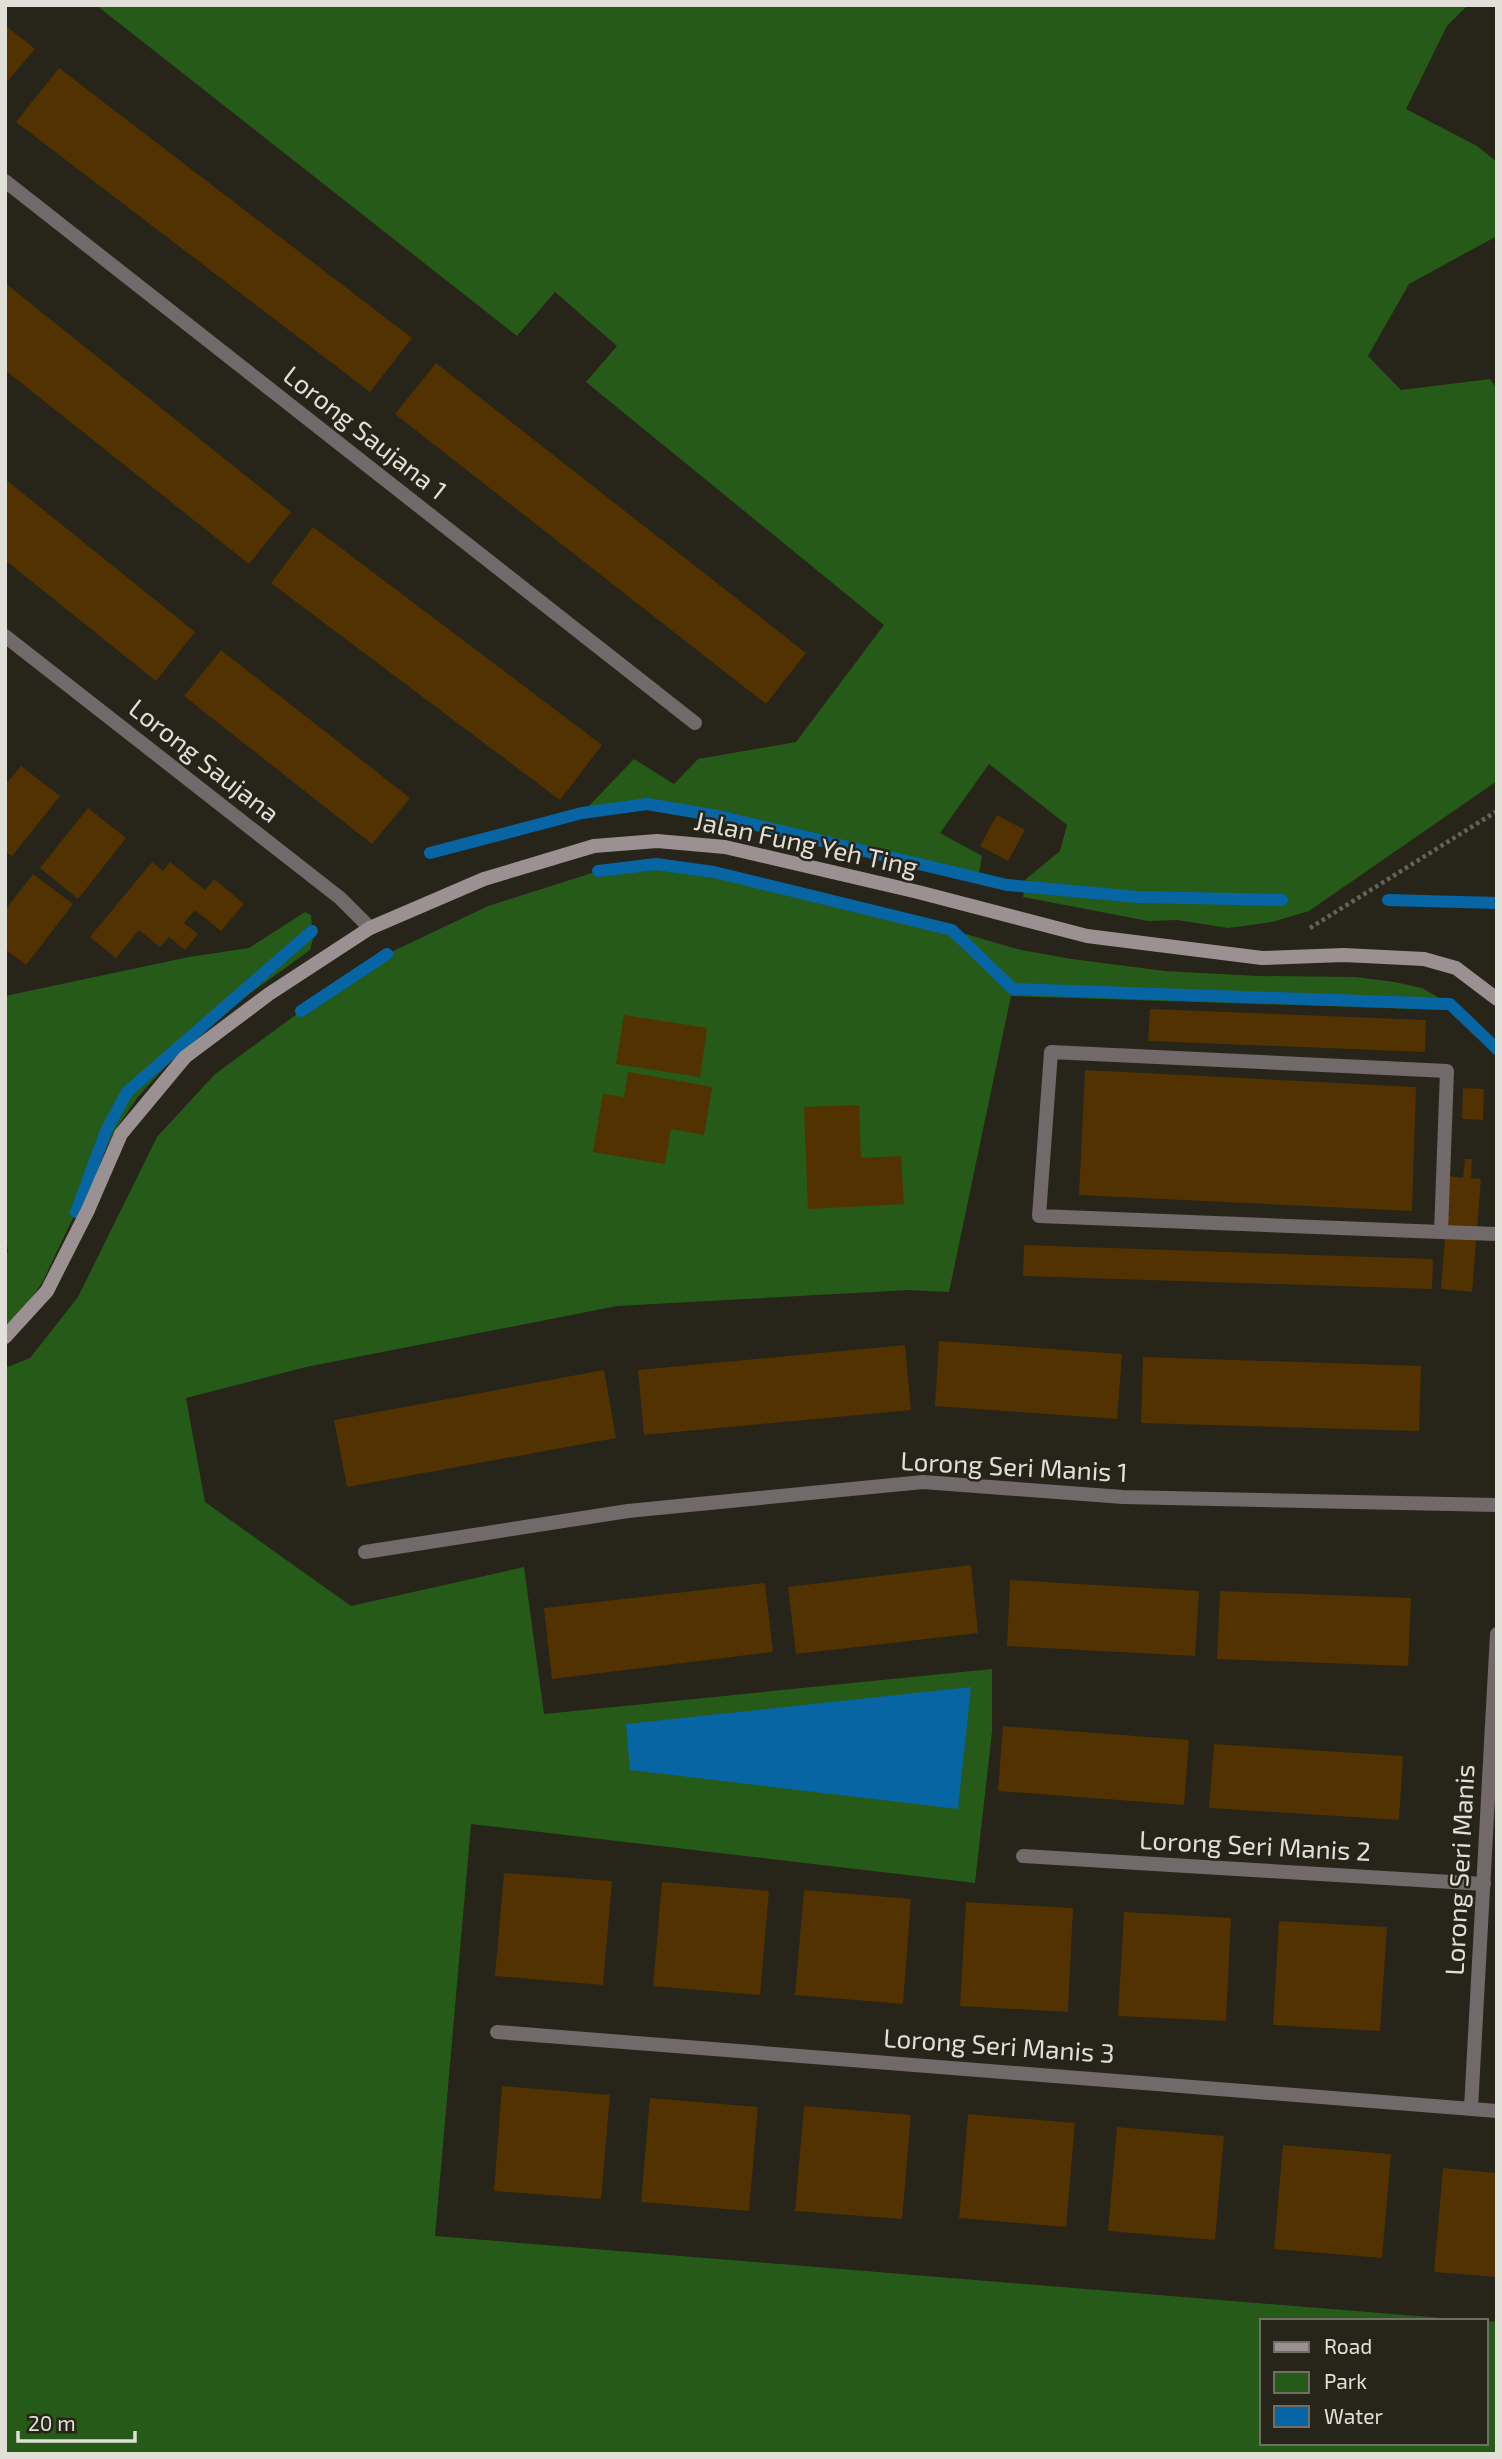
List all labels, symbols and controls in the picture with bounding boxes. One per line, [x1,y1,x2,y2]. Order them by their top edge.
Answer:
street label: Lorong Saujana 1 [278,359,454,505]
street label: Lorong Saujana [124,692,286,828]
street label: Jalan Fung Yeh Ting [692,804,921,881]
street label: Lorong Seri Manis 1 [900,1444,1129,1487]
street label: Lorong Seri Manis [1437,1764,1480,1976]
street label: Lorong Seri Manis 2 [1139,1823,1372,1866]
street label: Lorong Seri Manis 3 [882,2021,1116,2068]
legend [1260,2319,1488,2445]
text: Road [1324,2333,1372,2358]
text: Park [1324,2368,1367,2393]
scale bar [18,2400,135,2444]
text: Water [1324,2403,1383,2428]
text: 20 m [28,2410,76,2435]

